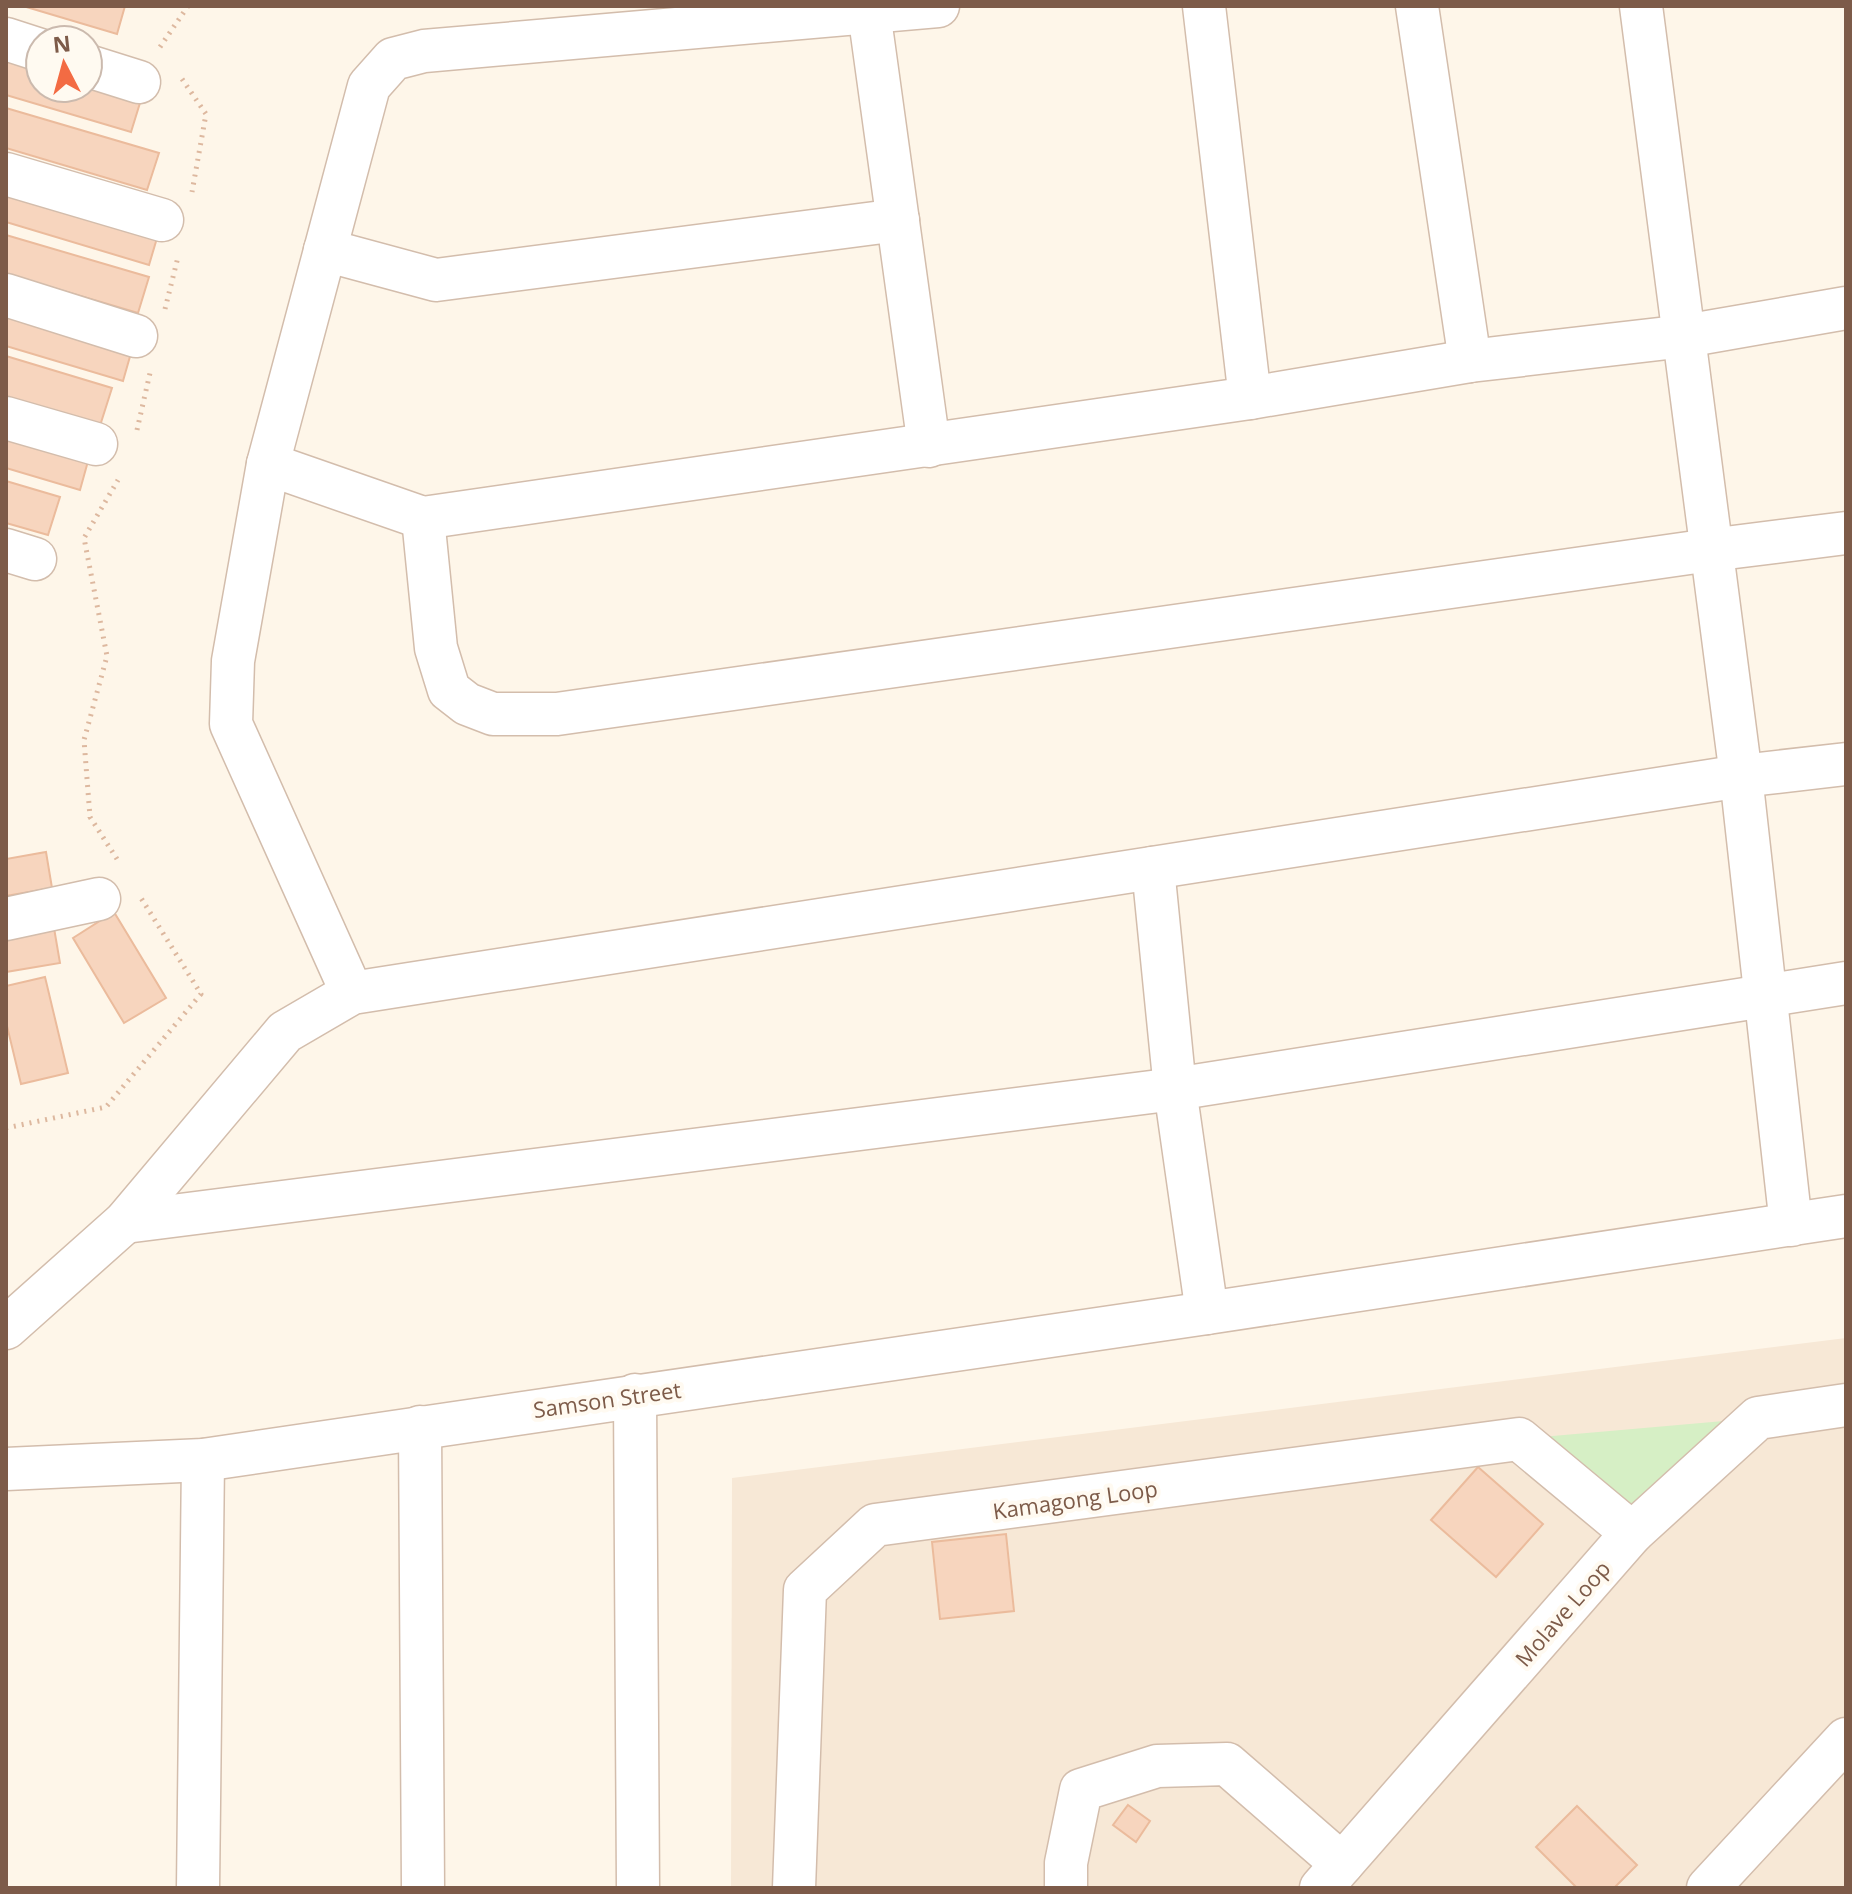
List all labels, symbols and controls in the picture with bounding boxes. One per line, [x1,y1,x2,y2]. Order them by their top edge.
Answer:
north arrow [24,24,104,104]
text: N [51,27,72,59]
street label: Samson Street [531,1374,683,1424]
street label: Kamagong Loop [991,1473,1159,1525]
street label: Molave Loop [1508,1554,1616,1672]

